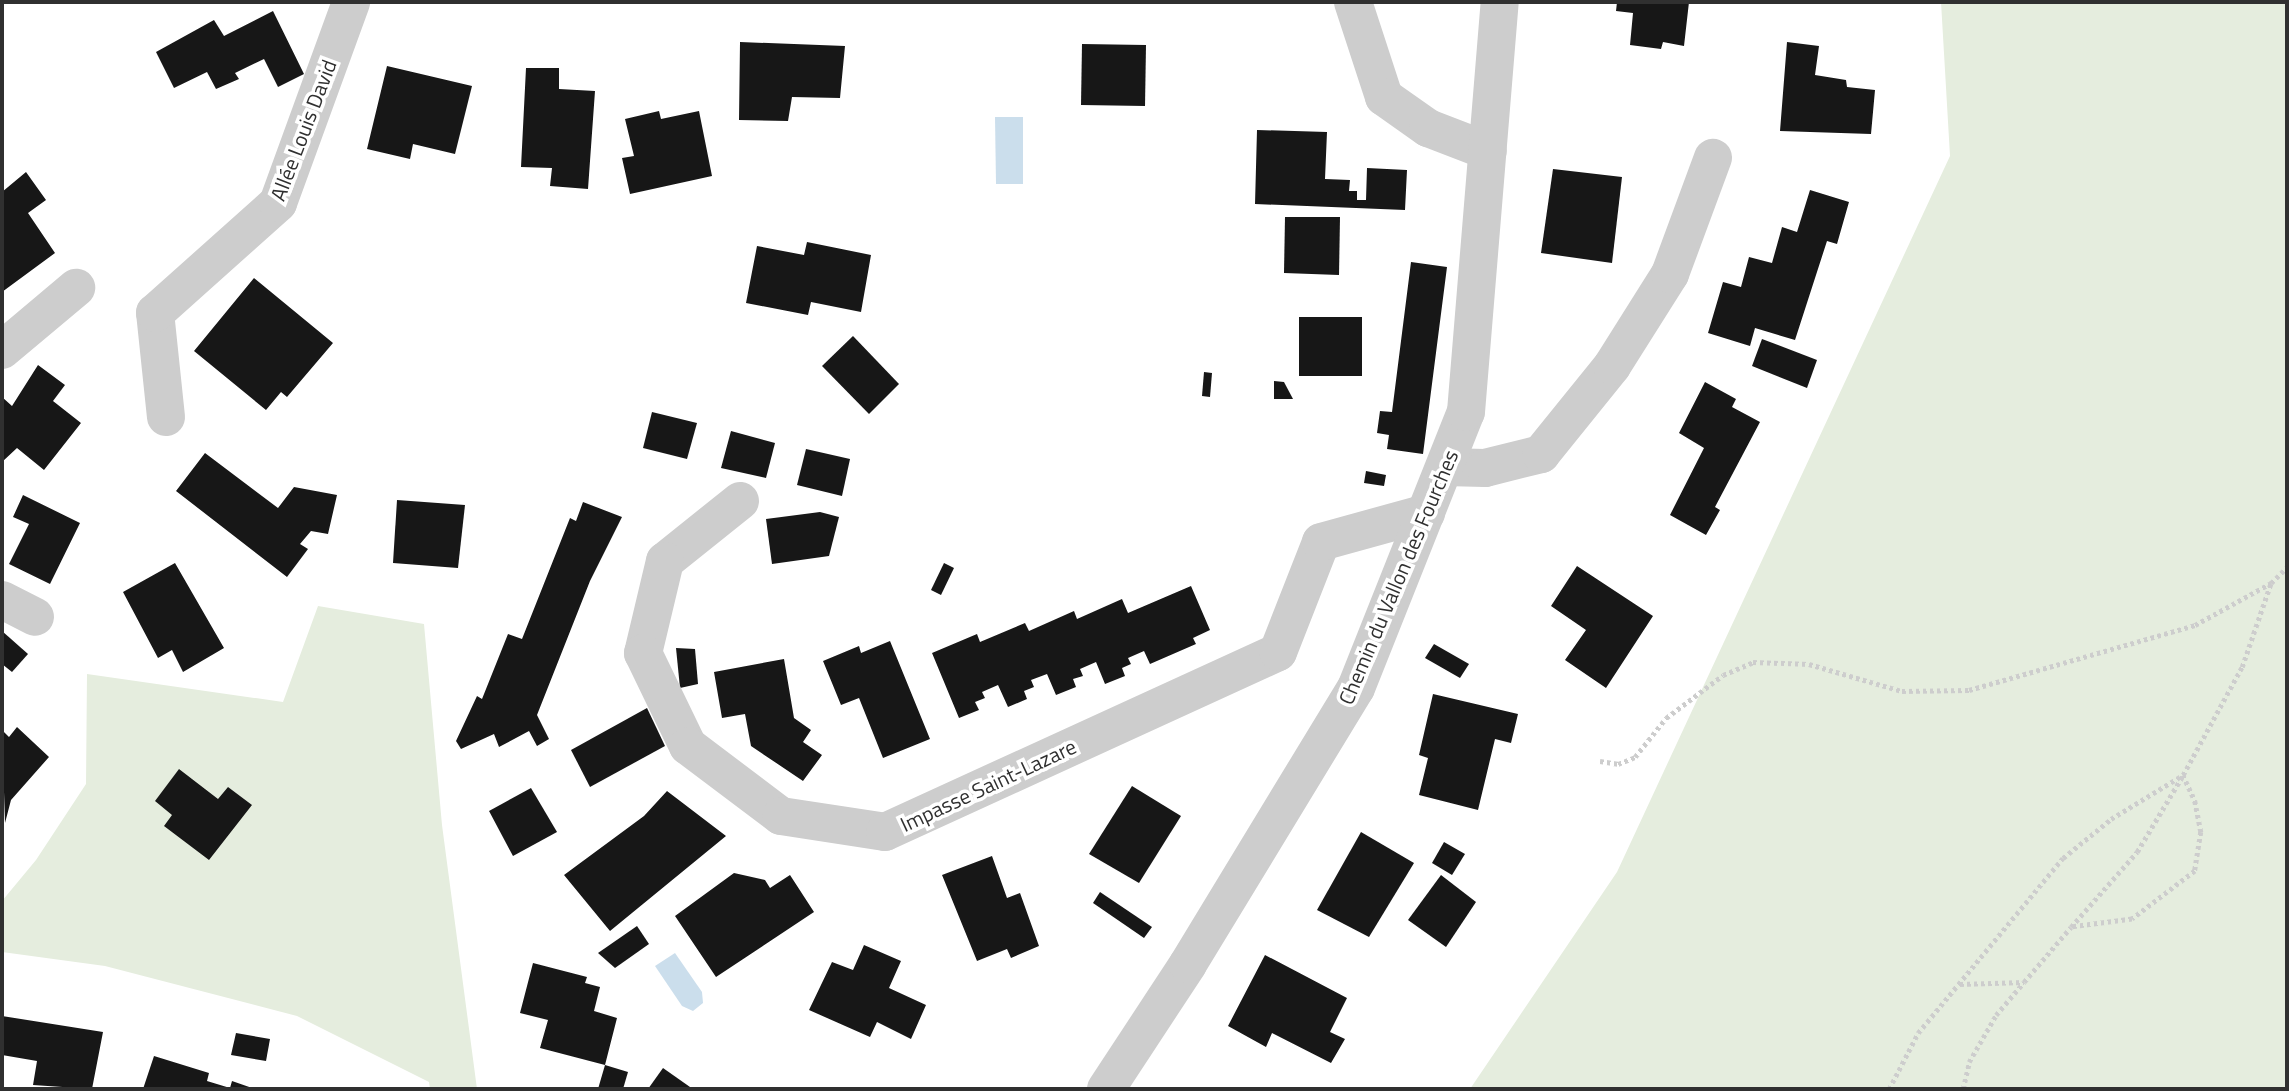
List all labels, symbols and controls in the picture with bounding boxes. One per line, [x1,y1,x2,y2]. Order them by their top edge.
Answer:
street label: Allée Louis David [265,56,341,204]
street label: Chemin du Vallon des Fourches [1333,446,1463,708]
street label: Impasse Saint-Lazare [896,733,1080,837]

